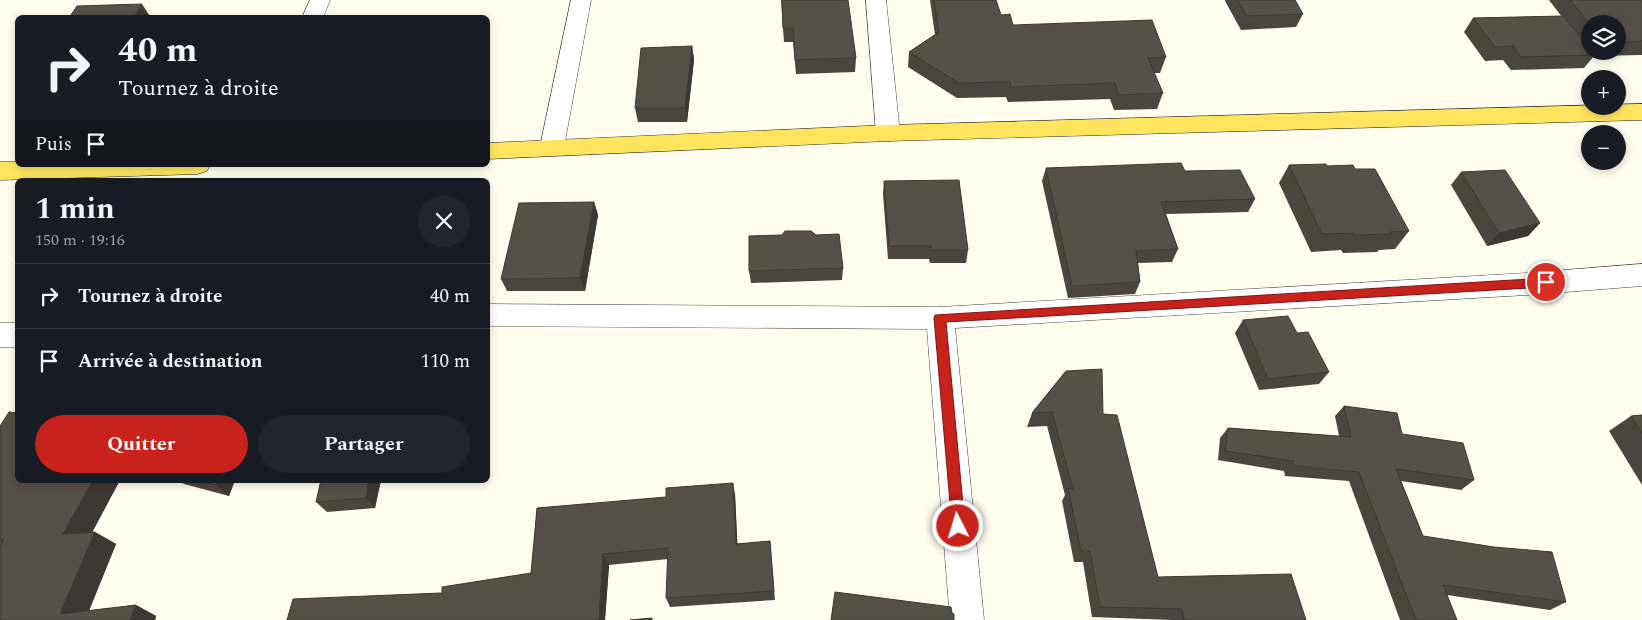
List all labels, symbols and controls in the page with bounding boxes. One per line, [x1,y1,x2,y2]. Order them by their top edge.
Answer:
map controls [1581,15,1626,170]
button: layers [1581,15,1626,60]
text: 40 m [118,24,198,77]
icon: right [35,35,100,100]
button: + [1581,70,1626,115]
text: Tournez à droite [118,72,279,105]
button: − [1581,125,1626,170]
text: Puis [35,130,72,159]
icon: arrive [82,130,110,158]
text: 1 min [35,186,115,232]
button: close [418,195,470,247]
text: 150 m · 19:16 [35,228,125,252]
pin [1525,261,1567,303]
icon: arrive [1532,268,1560,296]
icon: right [35,282,63,310]
text: Tournez à droite [78,282,222,311]
text: 40 m [430,282,470,311]
icon: arrive [35,347,63,375]
text: Arrivée à destination [78,347,262,376]
text: 110 m [420,347,470,376]
button: Quitter [35,415,248,473]
button: Partager [258,415,470,473]
position arrow [931,499,983,551]

